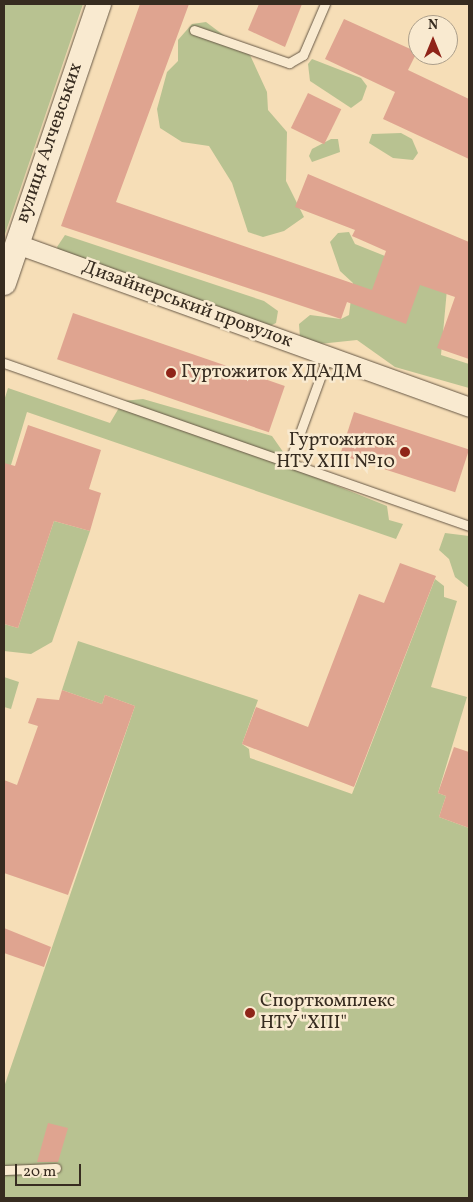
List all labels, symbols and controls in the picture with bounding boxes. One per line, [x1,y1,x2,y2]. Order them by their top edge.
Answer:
north arrow [408,15,458,65]
text: N [428,16,438,35]
street label: вулиця Алчевських [12,60,88,226]
street label: Дизайнерський провулок [79,256,295,354]
place label: Гуртожиток ХДАДМ [181,362,362,384]
marker: Гуртожиток ХДАДМ [165,367,177,379]
place label: Гуртожиток НТУ ХПІ №10 [276,430,395,474]
marker: Гуртожиток НТУ ХПІ №10 [399,446,411,458]
place label: Спорткомплекс НТУ "ХПІ" [260,991,395,1035]
marker: Спорткомплекс НТУ "ХПІ" [244,1007,256,1019]
scale bar [18,1154,84,1186]
text: 20 m [23,1162,56,1183]

